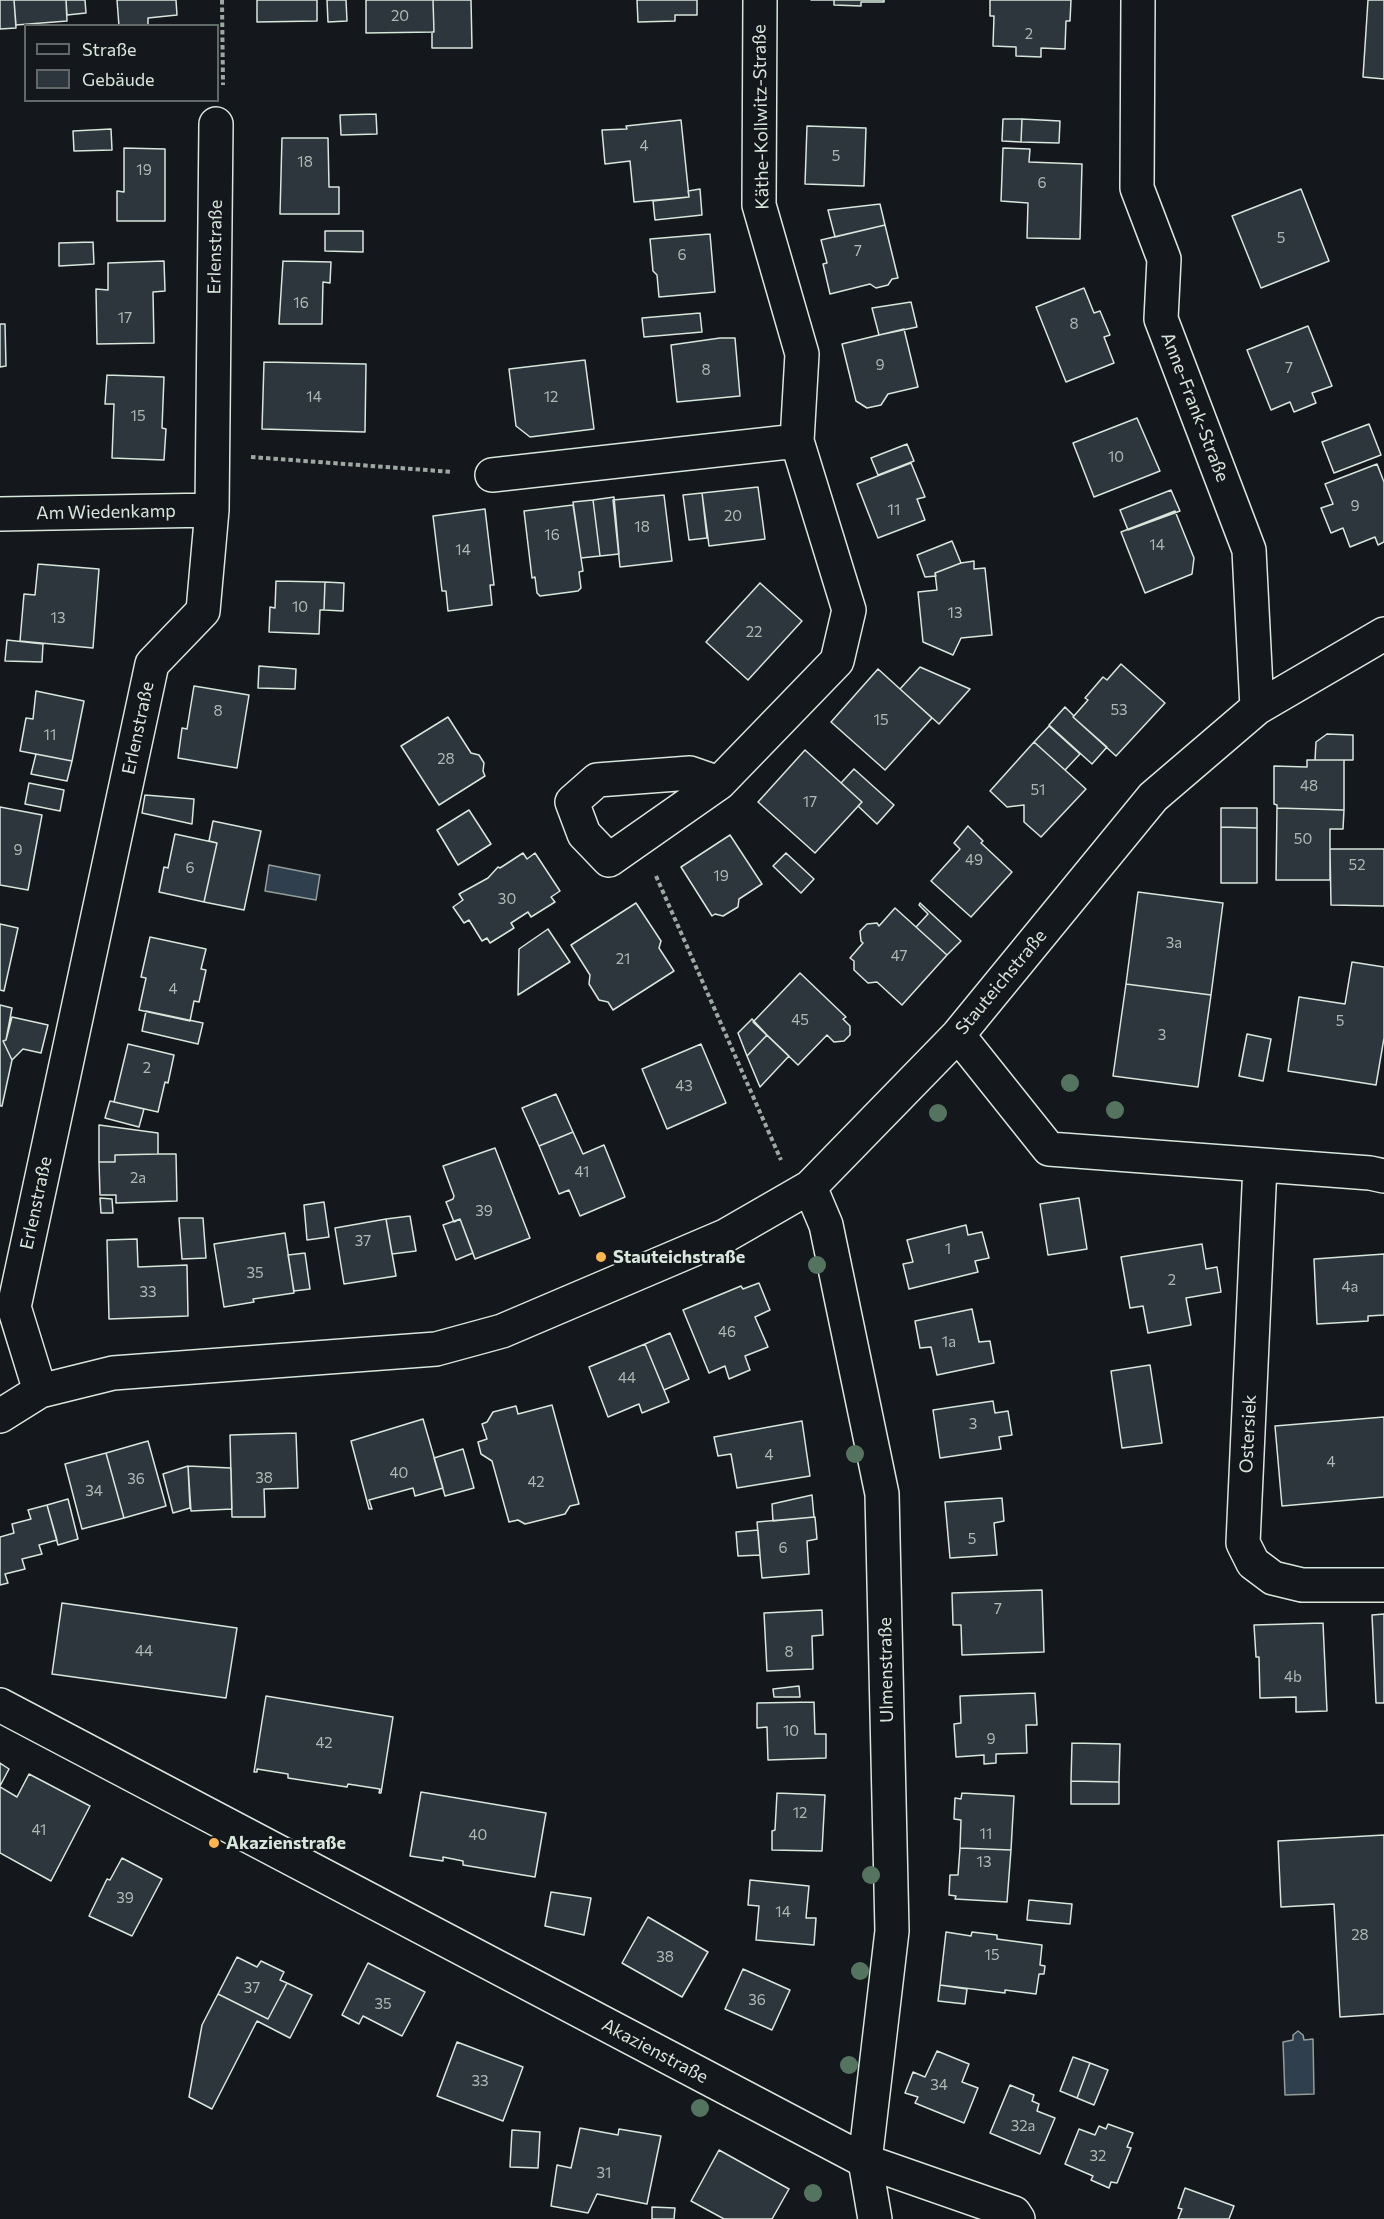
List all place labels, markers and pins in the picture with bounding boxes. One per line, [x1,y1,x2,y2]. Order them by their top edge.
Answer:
place label: Stauteichstraße [613,1246,745,1268]
marker: Stauteichstraße [594,1250,608,1264]
place label: Akazienstraße [226,1832,346,1854]
marker: Akazienstraße [207,1836,221,1850]

